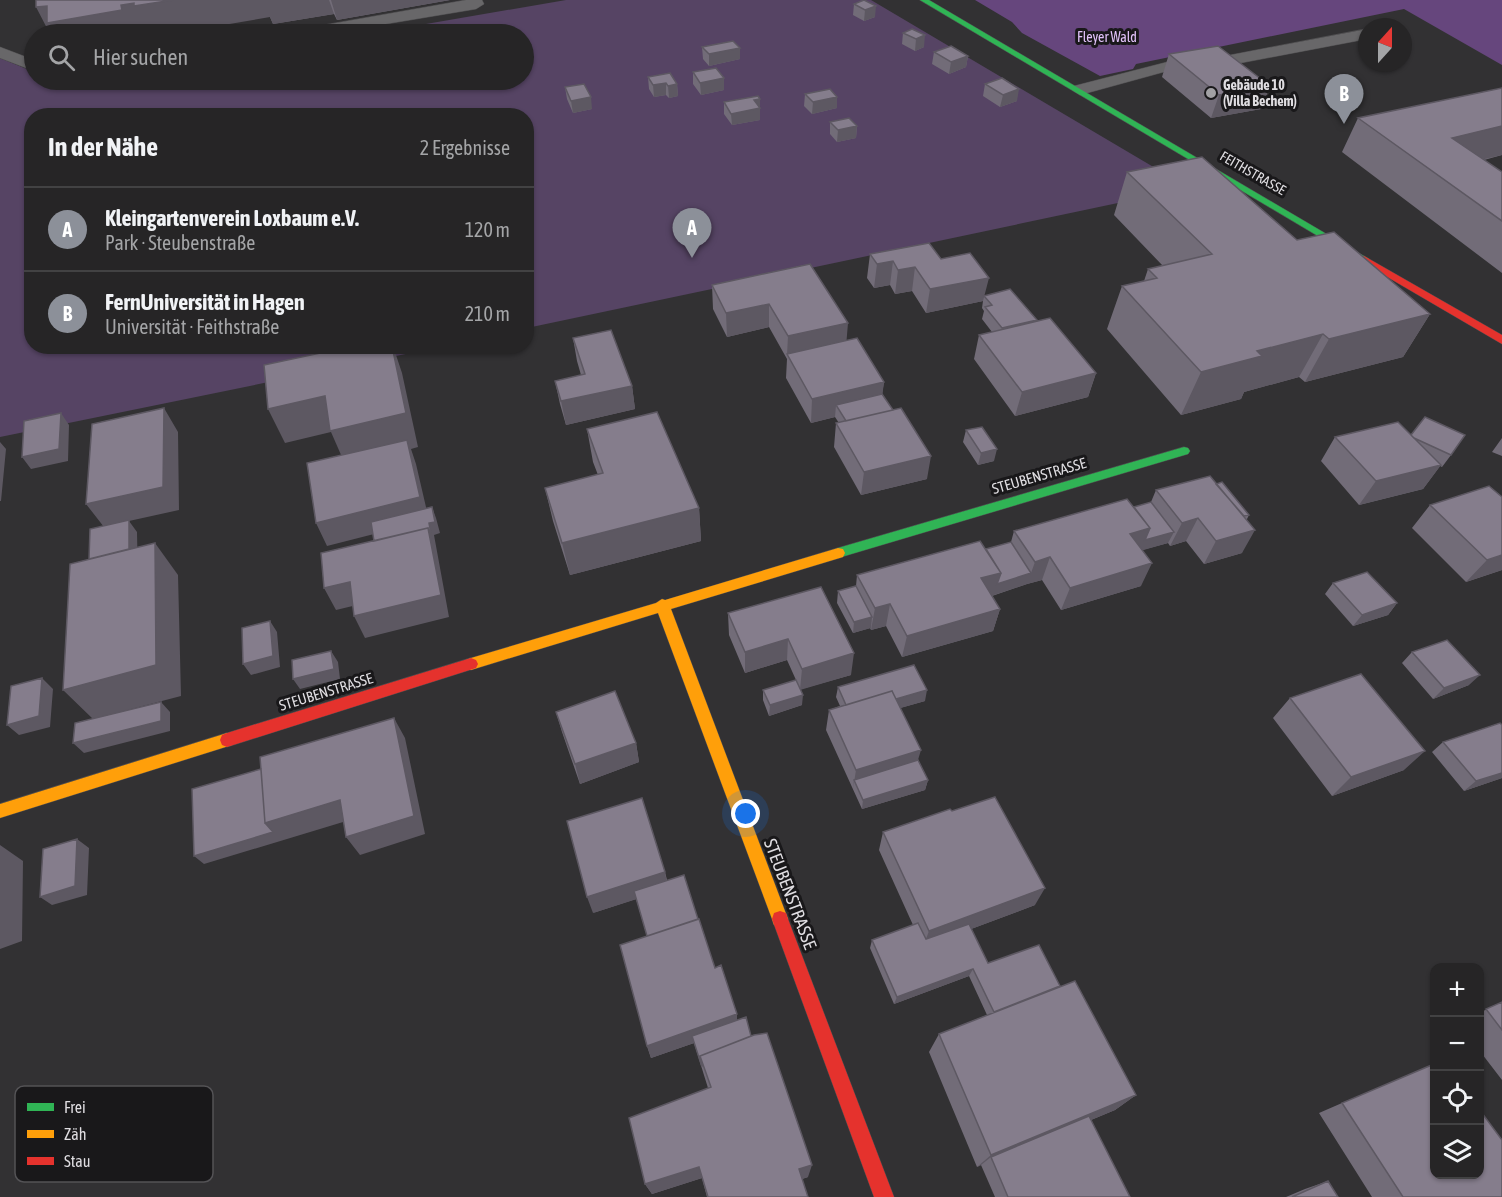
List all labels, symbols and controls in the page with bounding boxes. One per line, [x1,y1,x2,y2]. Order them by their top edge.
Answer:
north arrow [1358,18,1412,72]
search box [24,24,534,90]
park label: Fleyer Wald [1077,29,1137,45]
icon: search [45,41,78,74]
text: Hier suchen [93,44,188,70]
pin: B [1324,74,1364,124]
place label: Gebäude 10 (Villa Bechem) [1223,77,1297,109]
marker: Gebäude 10 (Villa Bechem) [1204,86,1218,100]
text: In der Nähe [48,132,158,162]
text: 2 Ergebnisse [420,136,510,159]
street label: FEITHSTRASSE [1217,148,1289,198]
text: Kleingartenverein Loxbaum e.V. [105,205,359,231]
pin: A [672,208,712,258]
text: A [63,218,72,241]
text: 120 m [465,218,510,241]
text: Park · Steubenstraße [105,231,255,254]
text: FernUniversität in Hagen [105,289,305,315]
text: B [63,302,72,325]
text: 210 m [465,302,510,325]
text: Universität · Feithstraße [105,315,279,338]
street label: STEUBENSTRASSE [990,454,1089,497]
street label: STEUBENSTRASSE [277,669,375,714]
your location [731,799,760,828]
street label: STEUBENSTRASSE [760,836,821,952]
map controls [1430,963,1484,1179]
button: + [1430,963,1484,1017]
button: − [1430,1017,1484,1071]
button: locate [1430,1071,1484,1125]
legend [15,1086,213,1182]
text: Frei [64,1098,86,1116]
text: Zäh [64,1125,86,1143]
button: layers [1430,1125,1484,1179]
text: Stau [64,1152,91,1170]

